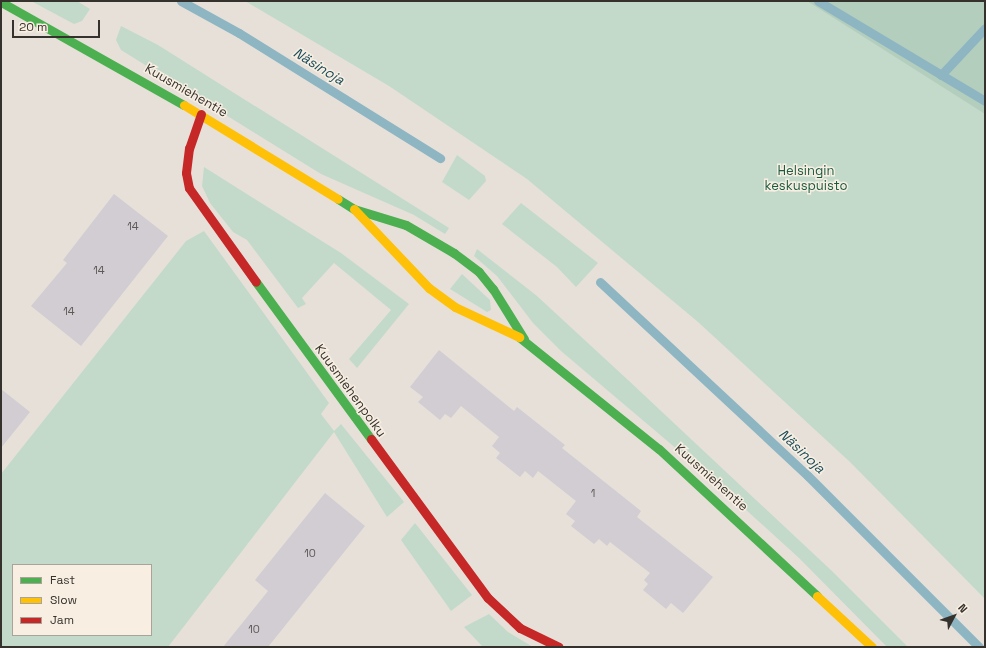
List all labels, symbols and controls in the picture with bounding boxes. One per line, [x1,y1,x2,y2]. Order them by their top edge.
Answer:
scale bar [14,12,102,38]
text: 20 m [19,19,47,35]
water label: Näsinoja [290,44,348,88]
street label: Kuusmiehentie [142,61,230,121]
park label: Helsingin keskuspuisto [765,164,847,195]
house number: 14 [127,219,139,233]
house number: 14 [93,263,105,277]
house number: 14 [63,304,75,318]
street label: Kuusmiehenpolku [311,342,389,440]
water label: Näsinoja [775,425,829,477]
street label: Kuusmiehentie [671,441,751,515]
house number: 1 [591,486,595,500]
house number: 10 [304,546,316,560]
legend [12,564,152,636]
text: Fast [50,572,75,588]
text: Slow [50,592,77,608]
north arrow [934,596,974,636]
text: N [955,601,971,616]
text: Jam [50,612,74,628]
house number: 10 [248,622,260,636]

